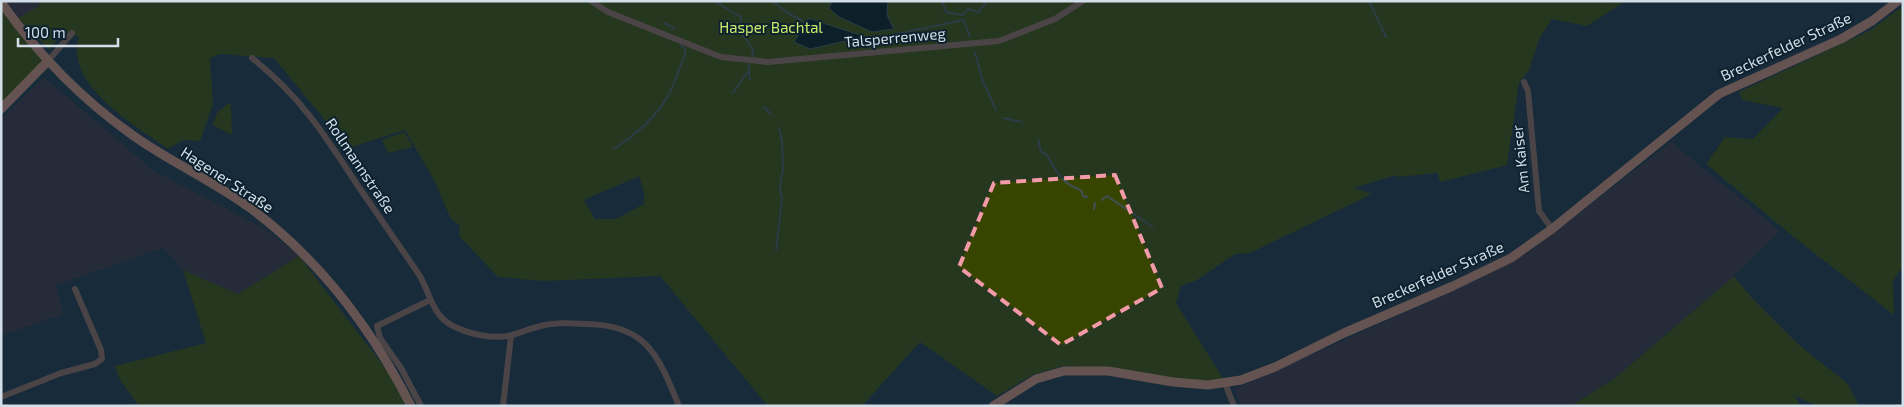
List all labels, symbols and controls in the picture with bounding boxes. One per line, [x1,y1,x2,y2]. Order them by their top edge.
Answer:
street label: Breckerfelder Straße [1717,8,1854,84]
scale bar [18,15,118,47]
park label: Hasper Bachtal [719,18,823,36]
text: 100 m [25,23,66,41]
street label: Talsperrenweg [843,24,947,50]
street label: Rollmannstraße [322,114,399,217]
street label: Am Kaiser [1507,124,1533,194]
street label: Hagener Straße [178,143,277,216]
street label: Breckerfelder Straße [1369,237,1506,311]

